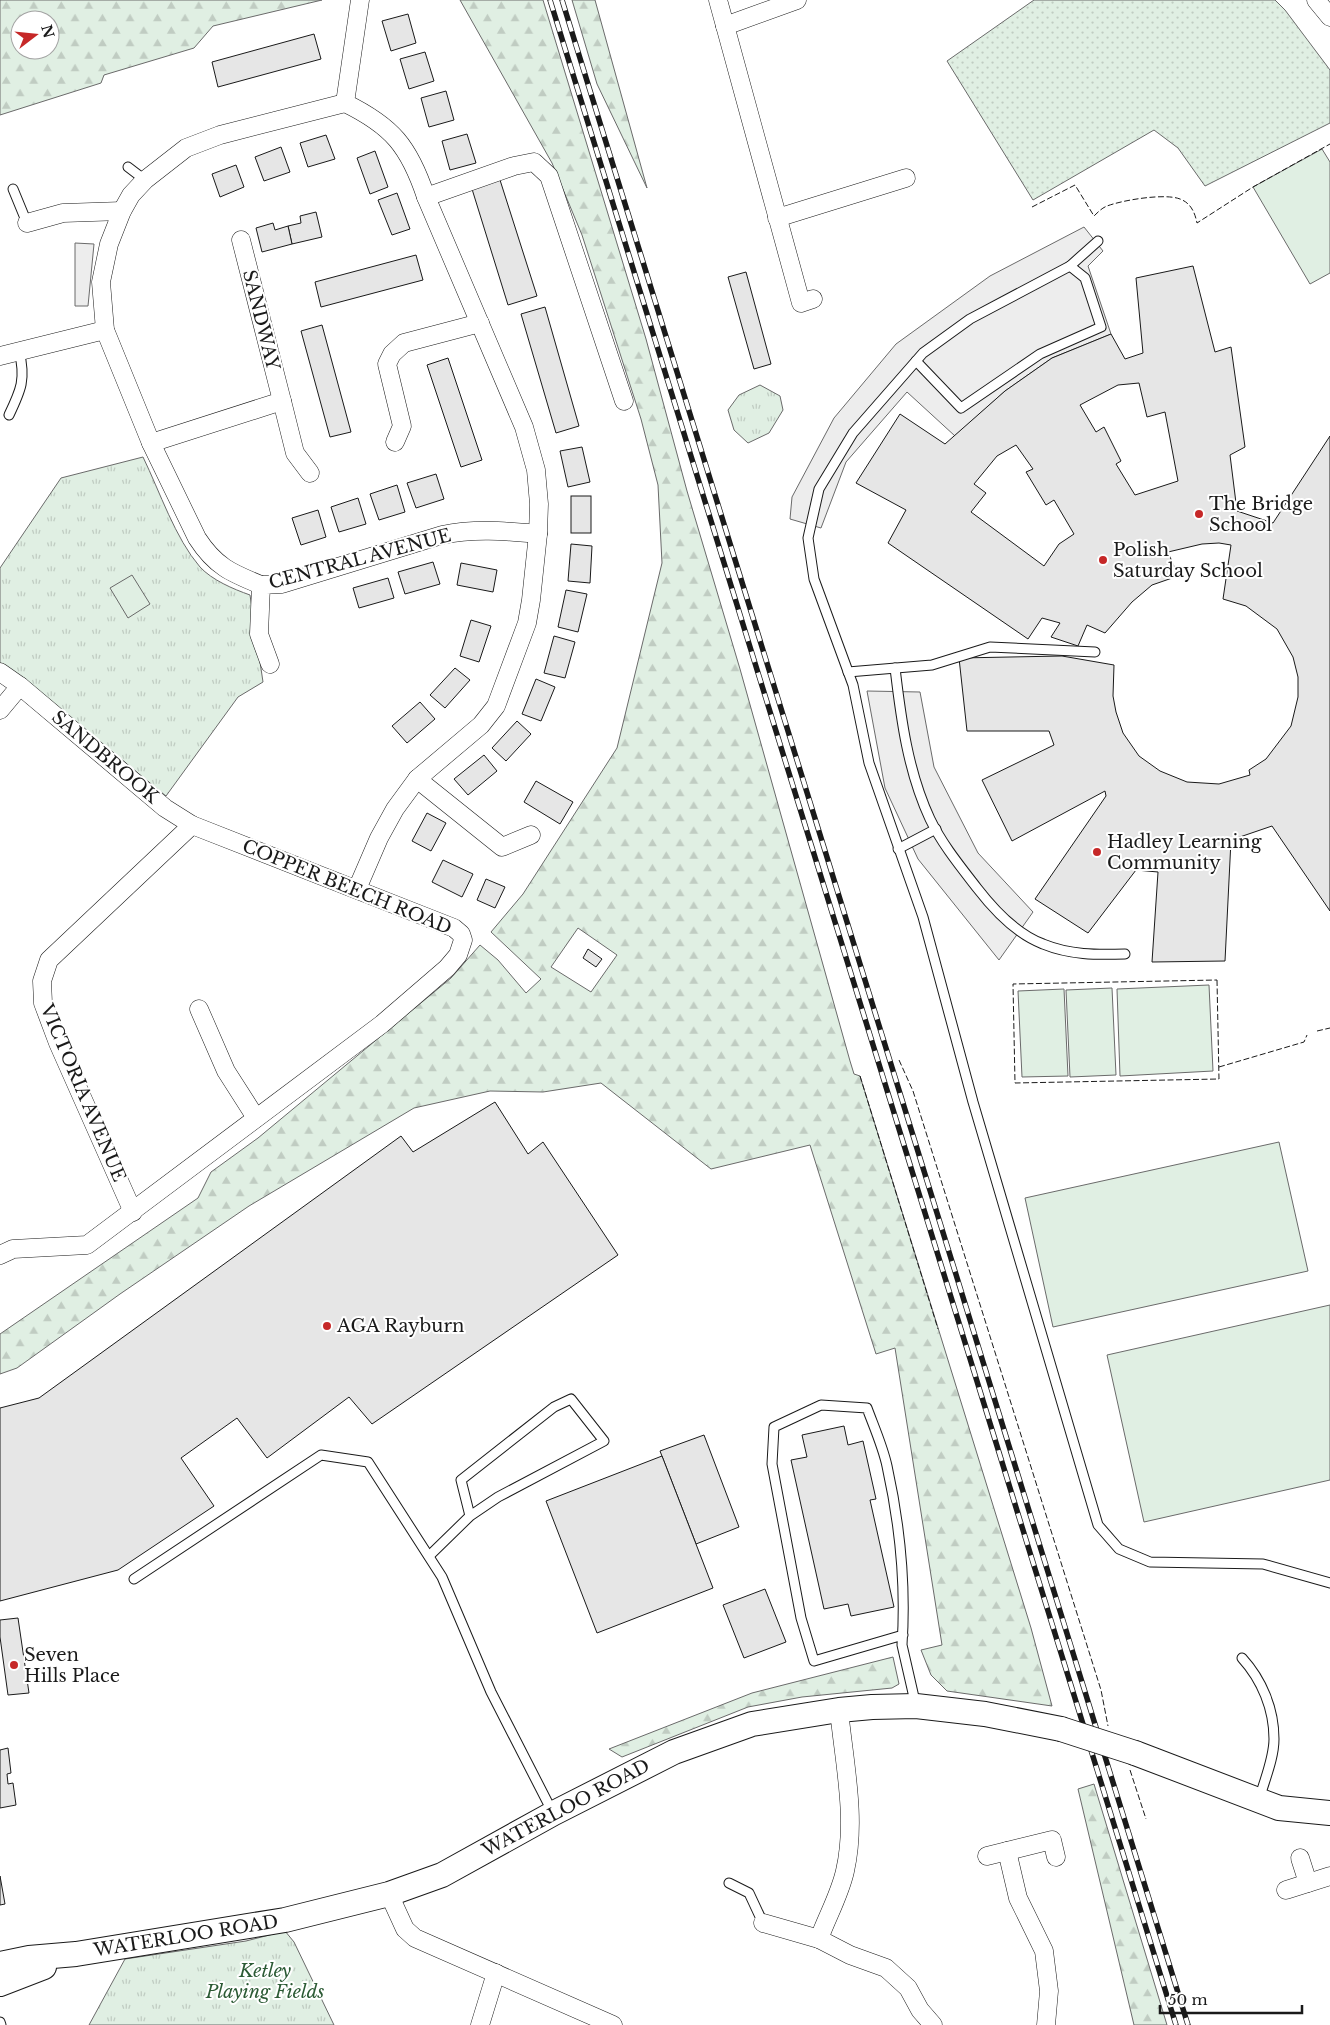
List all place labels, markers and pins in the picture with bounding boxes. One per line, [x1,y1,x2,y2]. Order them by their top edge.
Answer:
place label: The Bridge School [1209,493,1313,536]
marker: The Bridge School [1193,508,1205,520]
place label: Polish Saturday School [1113,539,1263,582]
marker: Polish Saturday School [1097,554,1109,566]
place label: Hadley Learning Community [1107,831,1262,874]
marker: Hadley Learning Community [1091,846,1103,858]
place label: AGA Rayburn [336,1315,464,1337]
marker: AGA Rayburn [321,1320,333,1332]
place label: Seven Hills Place [24,1644,120,1687]
marker: Seven Hills Place [8,1659,20,1671]

